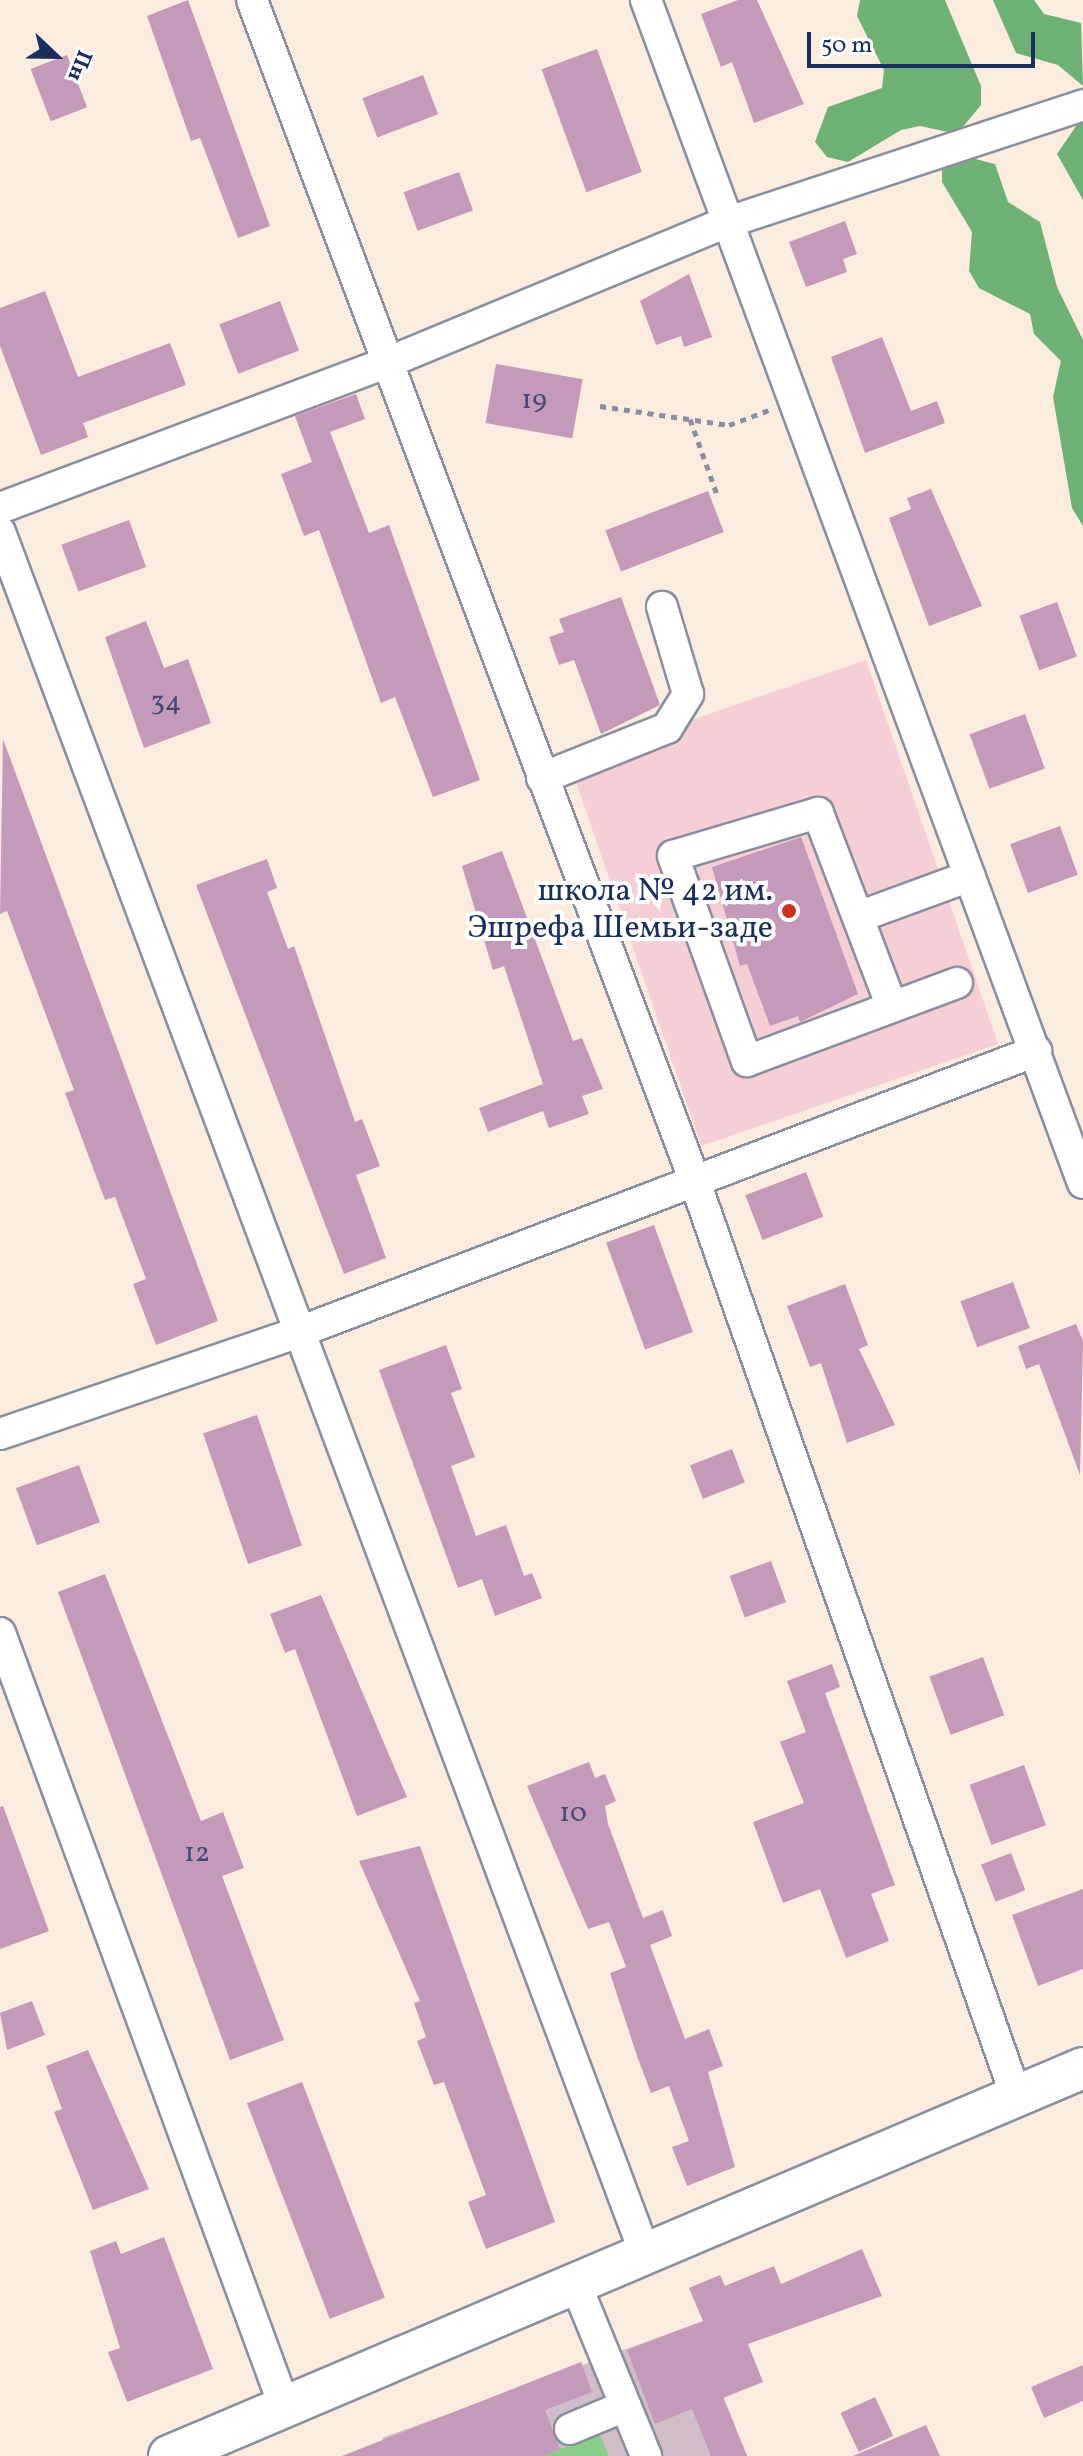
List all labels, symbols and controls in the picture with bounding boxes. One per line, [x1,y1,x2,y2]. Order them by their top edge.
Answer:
north arrow [16,16,96,96]
scale bar [811,16,1039,66]
text: 50 m [821,29,873,63]
text: Пн [58,45,99,85]
house number: 19 [521,384,547,418]
house number: 34 [150,686,182,720]
place label: школа № 42 им. Эшрефа Шемьи-заде [468,874,773,949]
marker: школа № 42 им. Эшрефа Шемьи-заде [780,902,798,920]
house number: 10 [559,1797,587,1831]
house number: 12 [184,1837,210,1871]

